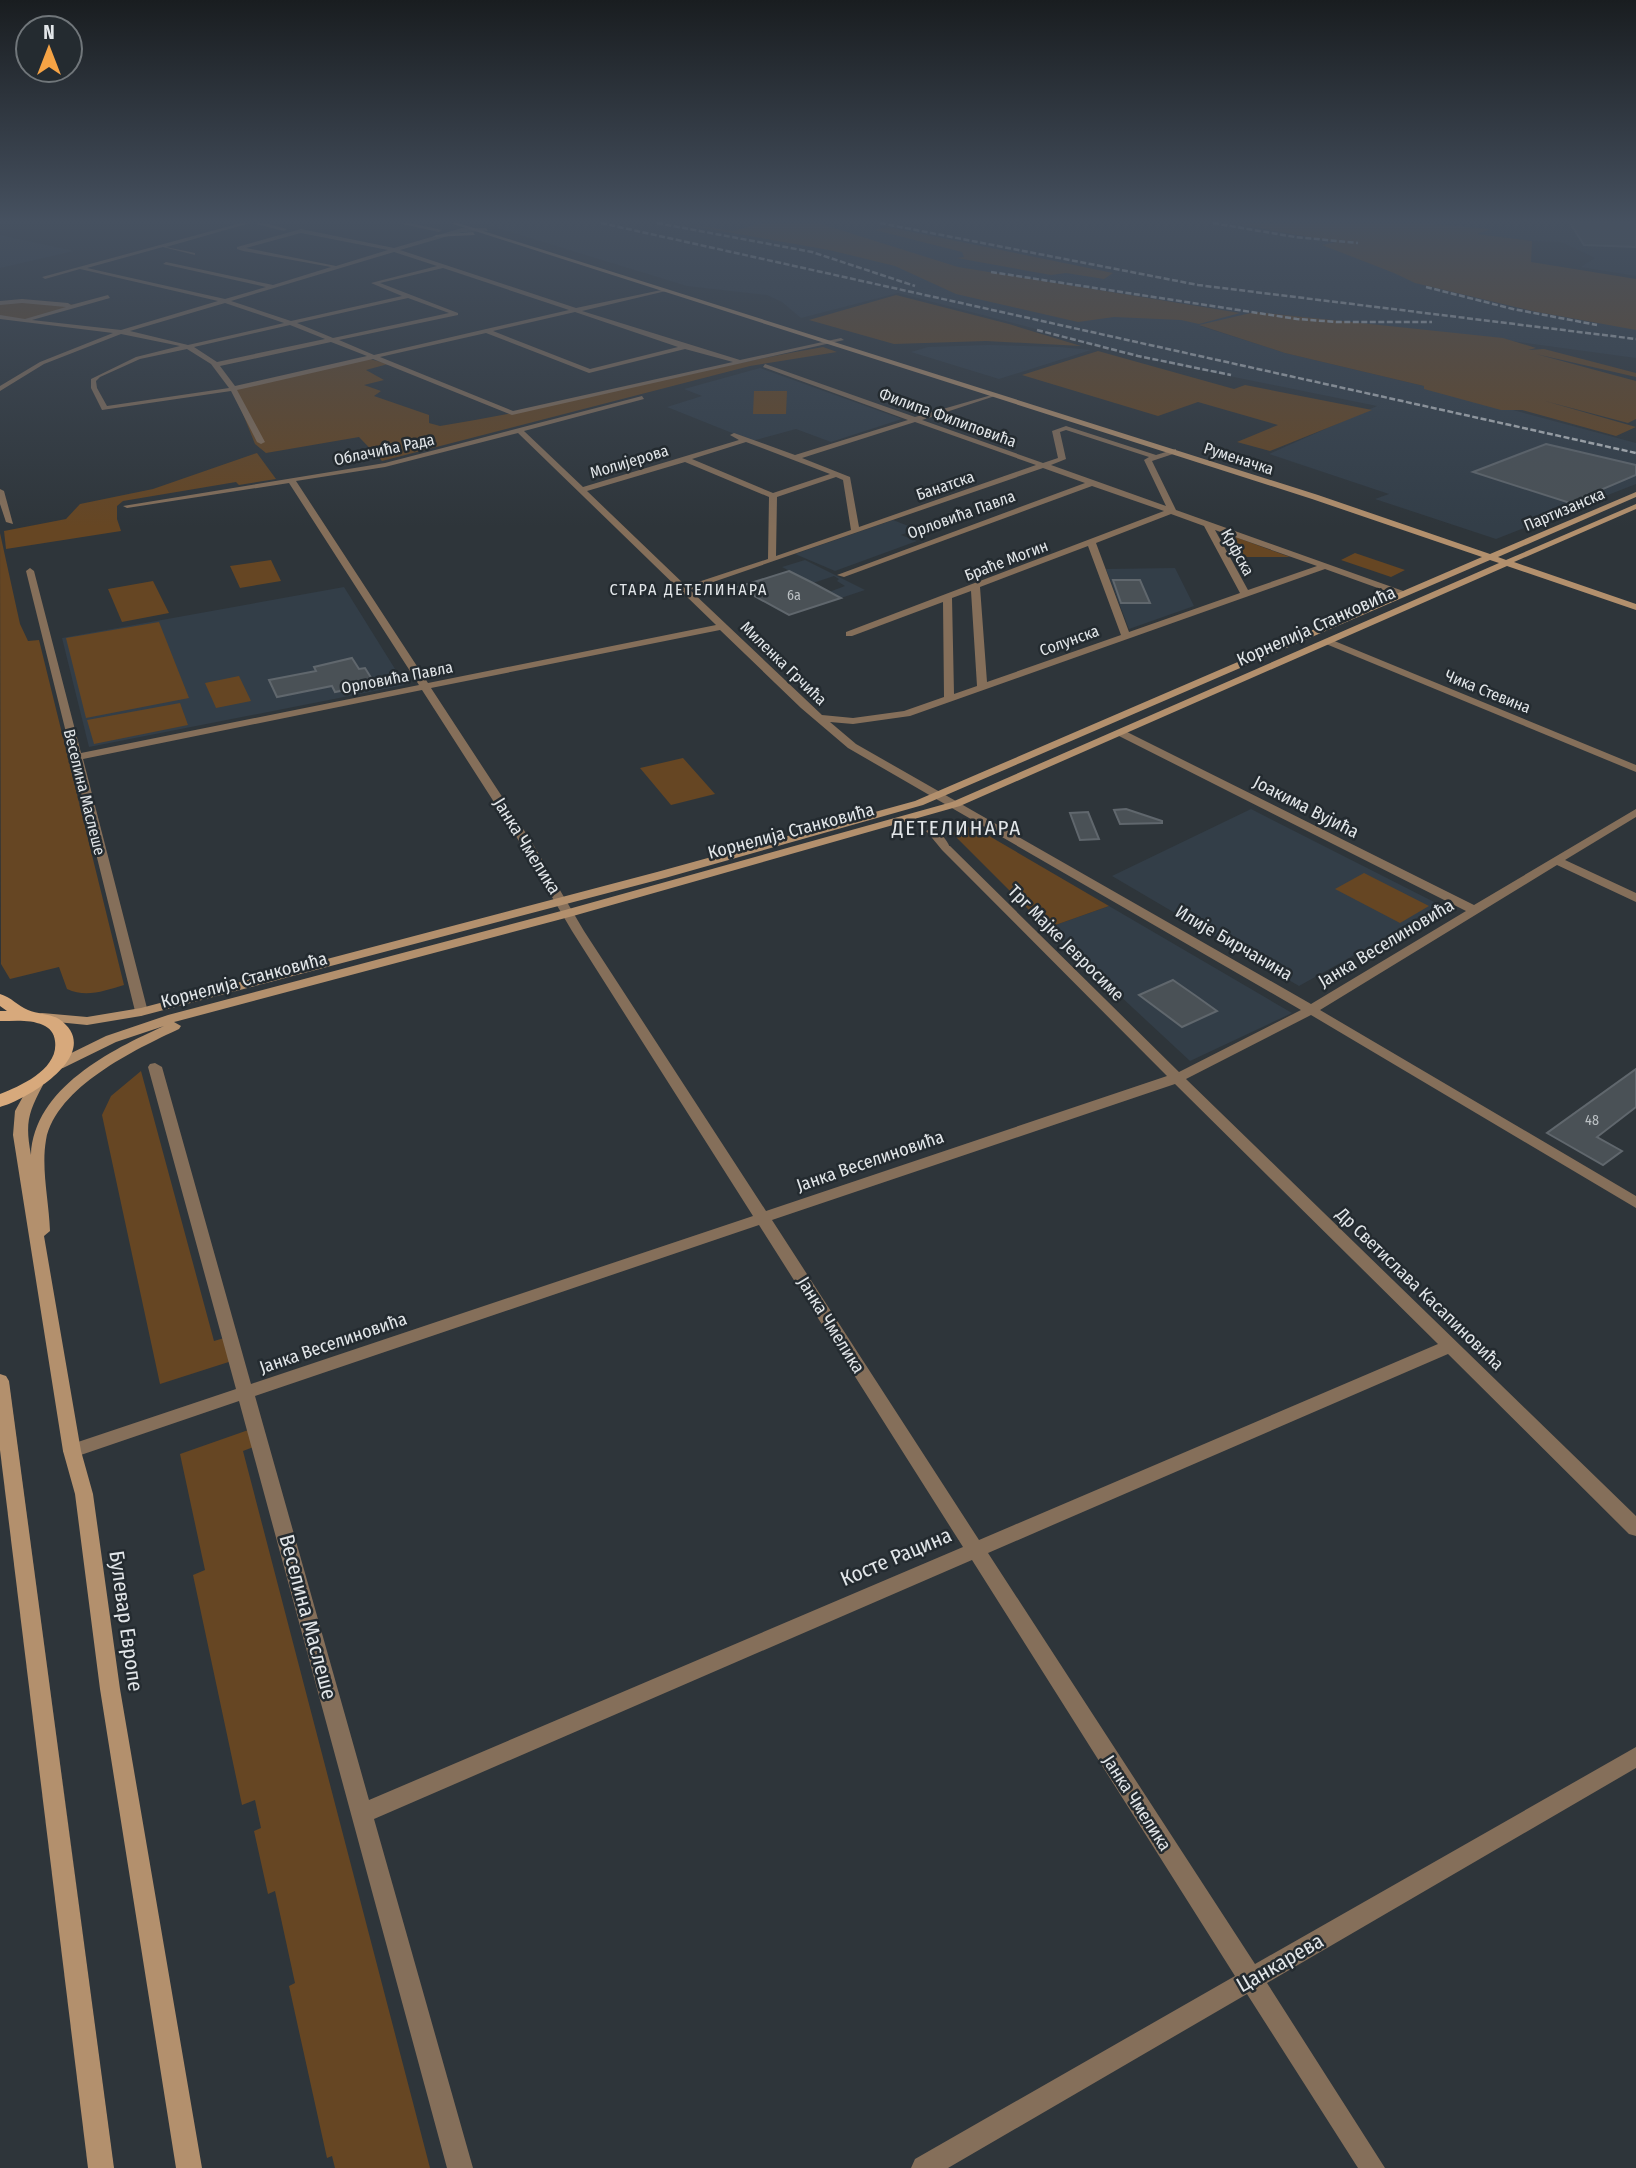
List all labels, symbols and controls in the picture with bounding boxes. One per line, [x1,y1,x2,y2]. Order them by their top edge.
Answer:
north arrow [14,14,84,84]
text: N [43,21,55,44]
street label: Филипа Филиповића [877,384,1019,451]
street label: Облачића Рада [332,430,436,469]
street label: Руменачка [1201,438,1276,479]
street label: Молијерова [588,441,671,482]
street label: Банатска [914,467,977,504]
street label: Партизанска [1521,484,1608,535]
street label: Орловића Павла [905,486,1018,543]
street label: Крфска [1217,525,1258,579]
street label: Браће Могин [962,536,1051,585]
district label: СТАРА ДЕТЕЛИНАРА [610,580,768,599]
street label: Корнелија Станковића [1233,581,1399,671]
house number: 6а [787,587,801,604]
street label: Миленка Грчића [737,618,831,709]
street label: Солунска [1037,621,1102,660]
street label: Орловића Павла [340,657,455,698]
street label: Чика Стевина [1442,666,1533,717]
street label: Веселина Маслеше [60,727,109,857]
street label: Јоакима Вујића [1249,771,1363,843]
street label: Јанка Чмелика [489,794,566,899]
street label: Корнелија Станковића [705,798,877,864]
district label: ДЕТЕЛИНАРА [891,815,1022,841]
street label: Трг Мајке Јевросиме [1003,880,1129,1006]
street label: Јанка Веселиновића [1314,894,1458,992]
street label: Илије Бирчанина [1172,901,1297,986]
street label: Корнелија Станковића [158,947,330,1013]
house number: 48 [1585,1112,1599,1129]
street label: Јанка Веселиновића [793,1125,947,1197]
street label: Др Светислава Касапиновића [1331,1202,1509,1375]
street label: Јанка Чмелика [793,1273,870,1378]
street label: Јанка Веселиновића [256,1307,410,1379]
street label: Косте Рацина [836,1522,956,1592]
street label: Веселина Маслеше [273,1532,343,1702]
street label: Булевар Европе [103,1549,149,1693]
street label: Јанка Чмелика [1098,1751,1176,1855]
street label: Цанкарева [1232,1928,1328,1998]

